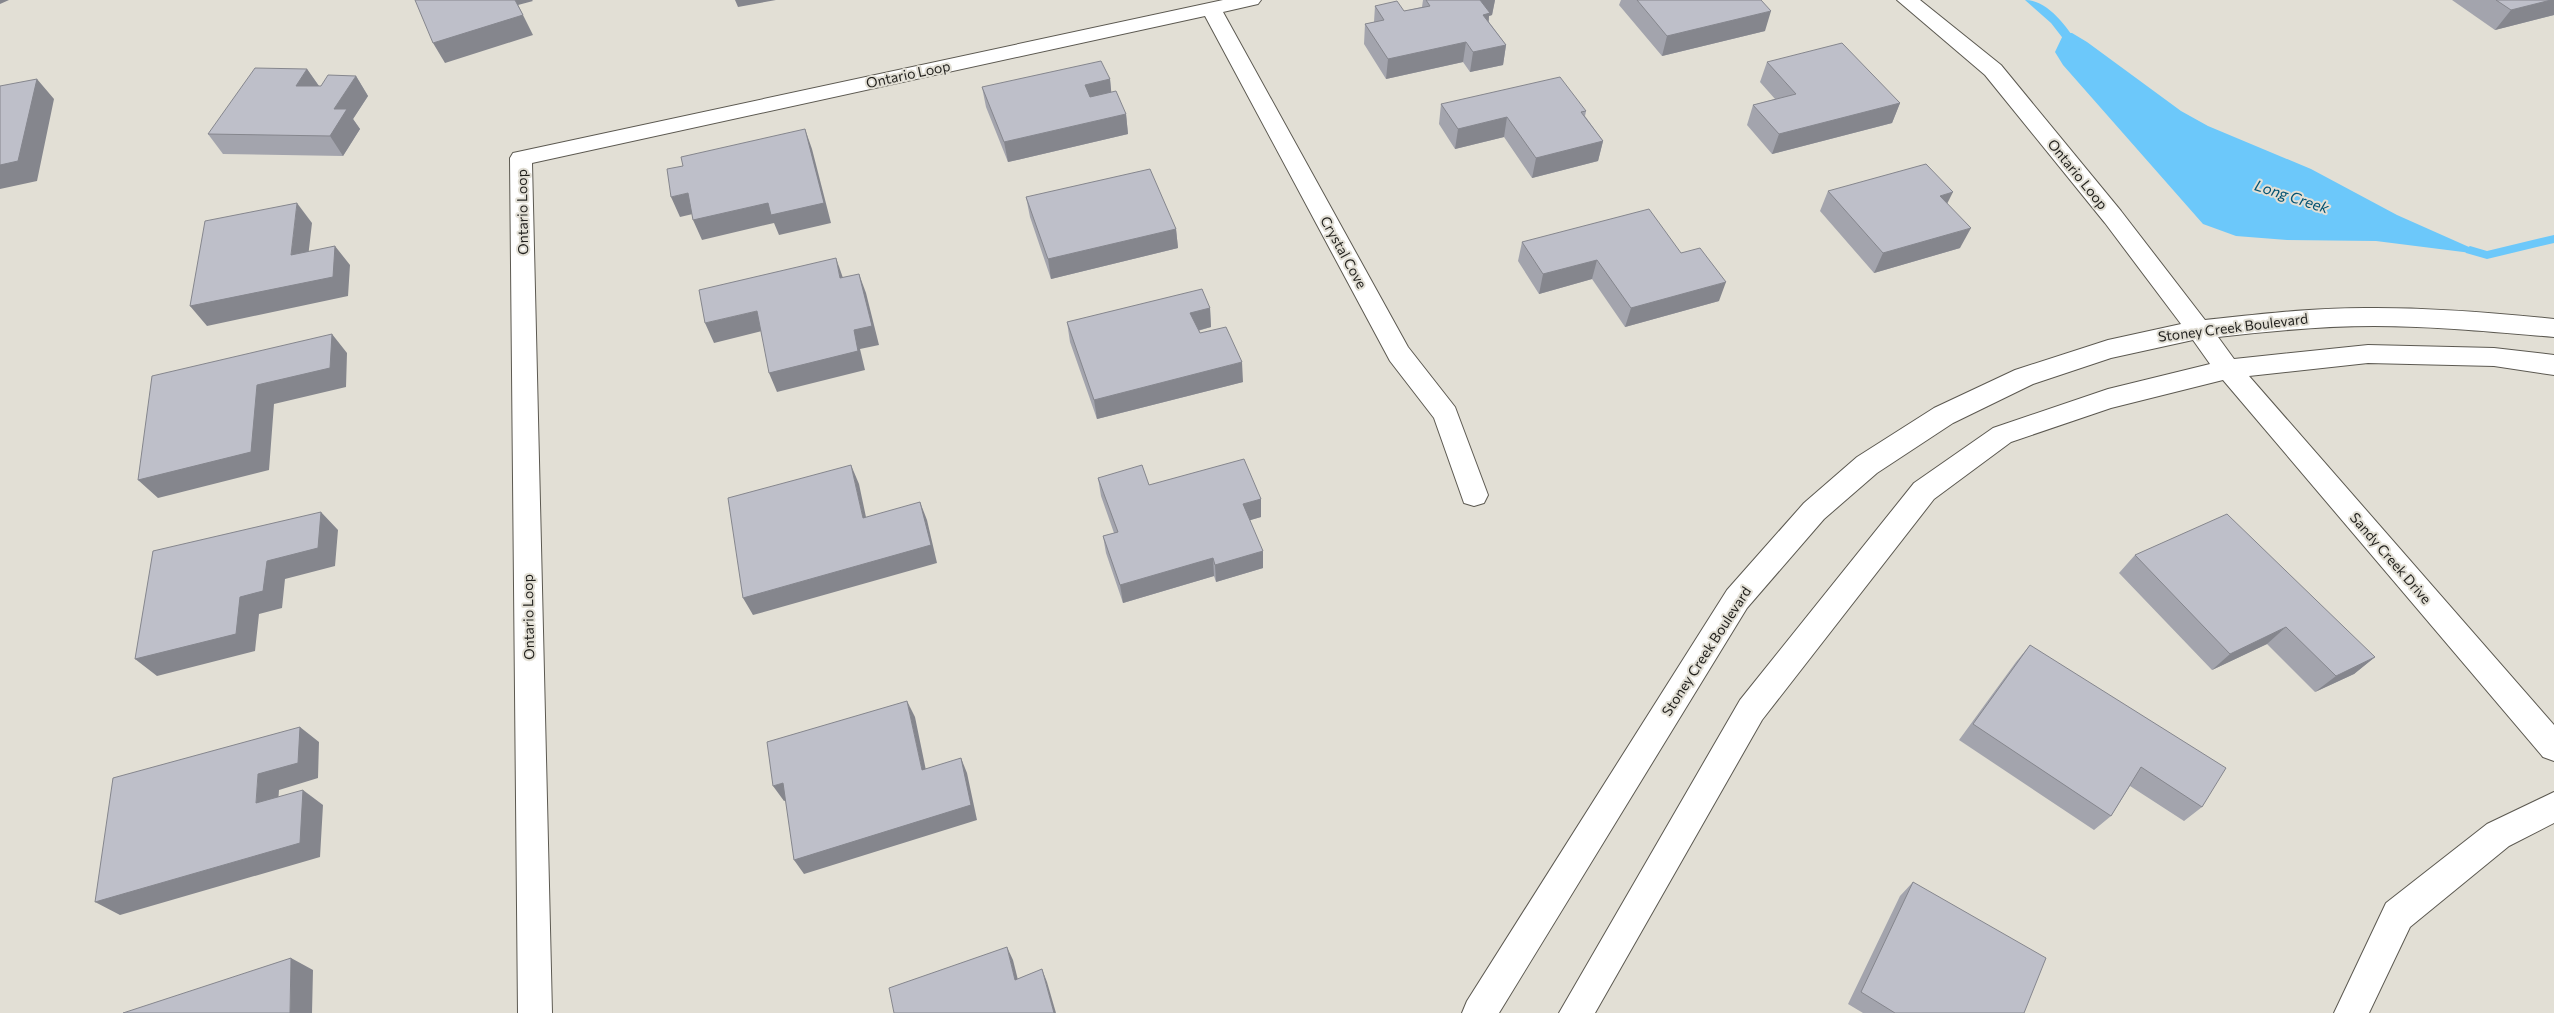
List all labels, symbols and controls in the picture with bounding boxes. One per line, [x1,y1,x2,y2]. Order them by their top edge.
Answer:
street label: Ontario Loop [864,57,952,91]
street label: Ontario Loop [2044,135,2112,213]
street label: Ontario Loop [513,169,531,255]
water label: Long Creek [2253,176,2332,217]
street label: Crystal Cove [1317,213,1371,291]
street label: Stoney Creek Boulevard [2157,309,2309,345]
street label: Sandy Creek Drive [2347,509,2435,607]
street label: Ontario Loop [519,574,537,660]
street label: Stoney Creek Boulevard [1658,583,1754,719]

